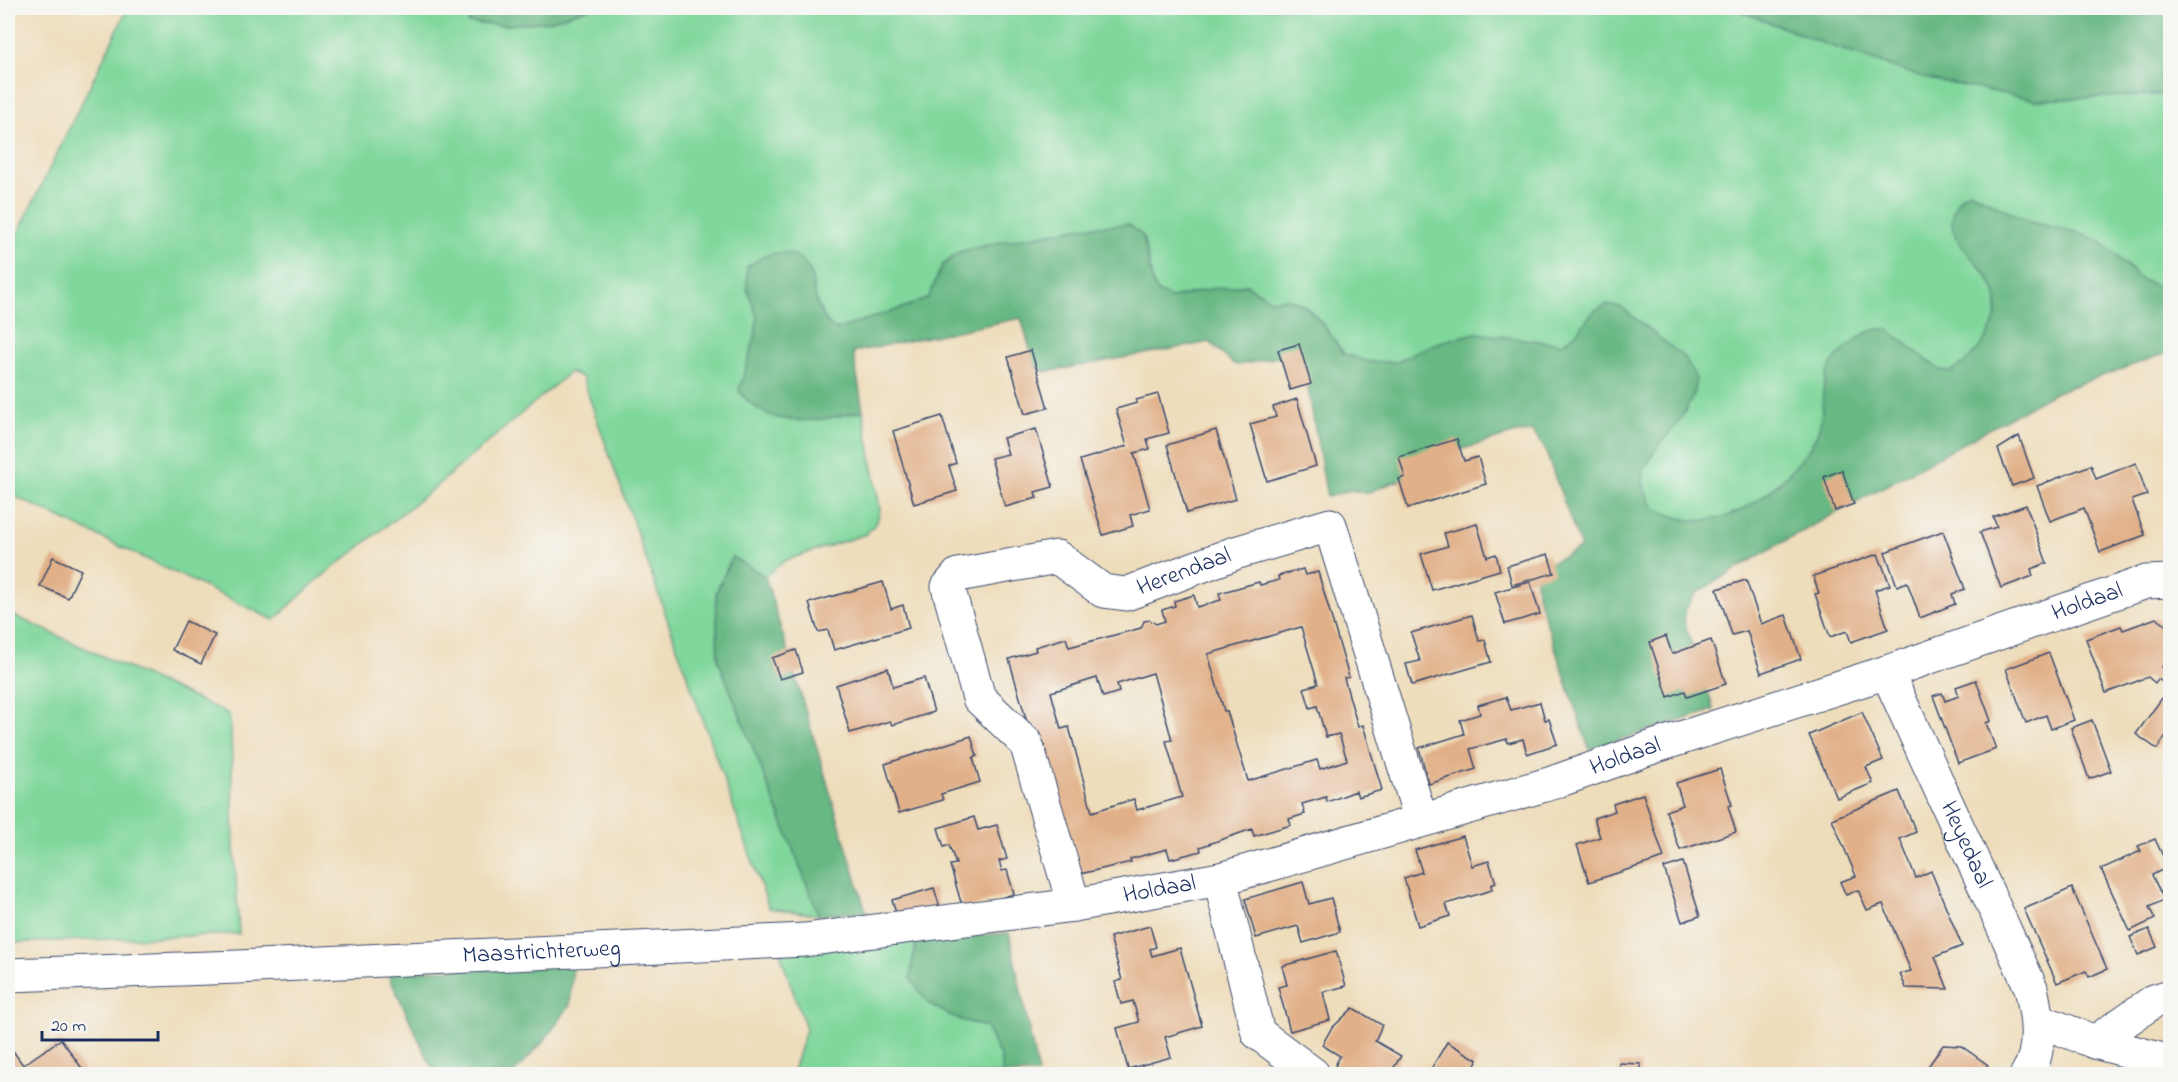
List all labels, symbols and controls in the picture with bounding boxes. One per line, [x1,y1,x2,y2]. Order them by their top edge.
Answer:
street label: Herendaal [1132,538,1236,606]
street label: Holdaal [2047,574,2128,631]
street label: Holdaal [1585,728,1665,786]
street label: Heyedaal [1931,796,2001,894]
street label: Holdaal [1120,866,1199,913]
street label: Maastrichterweg [462,931,621,974]
scale bar [42,1004,158,1042]
text: 20 m [51,1014,86,1040]

